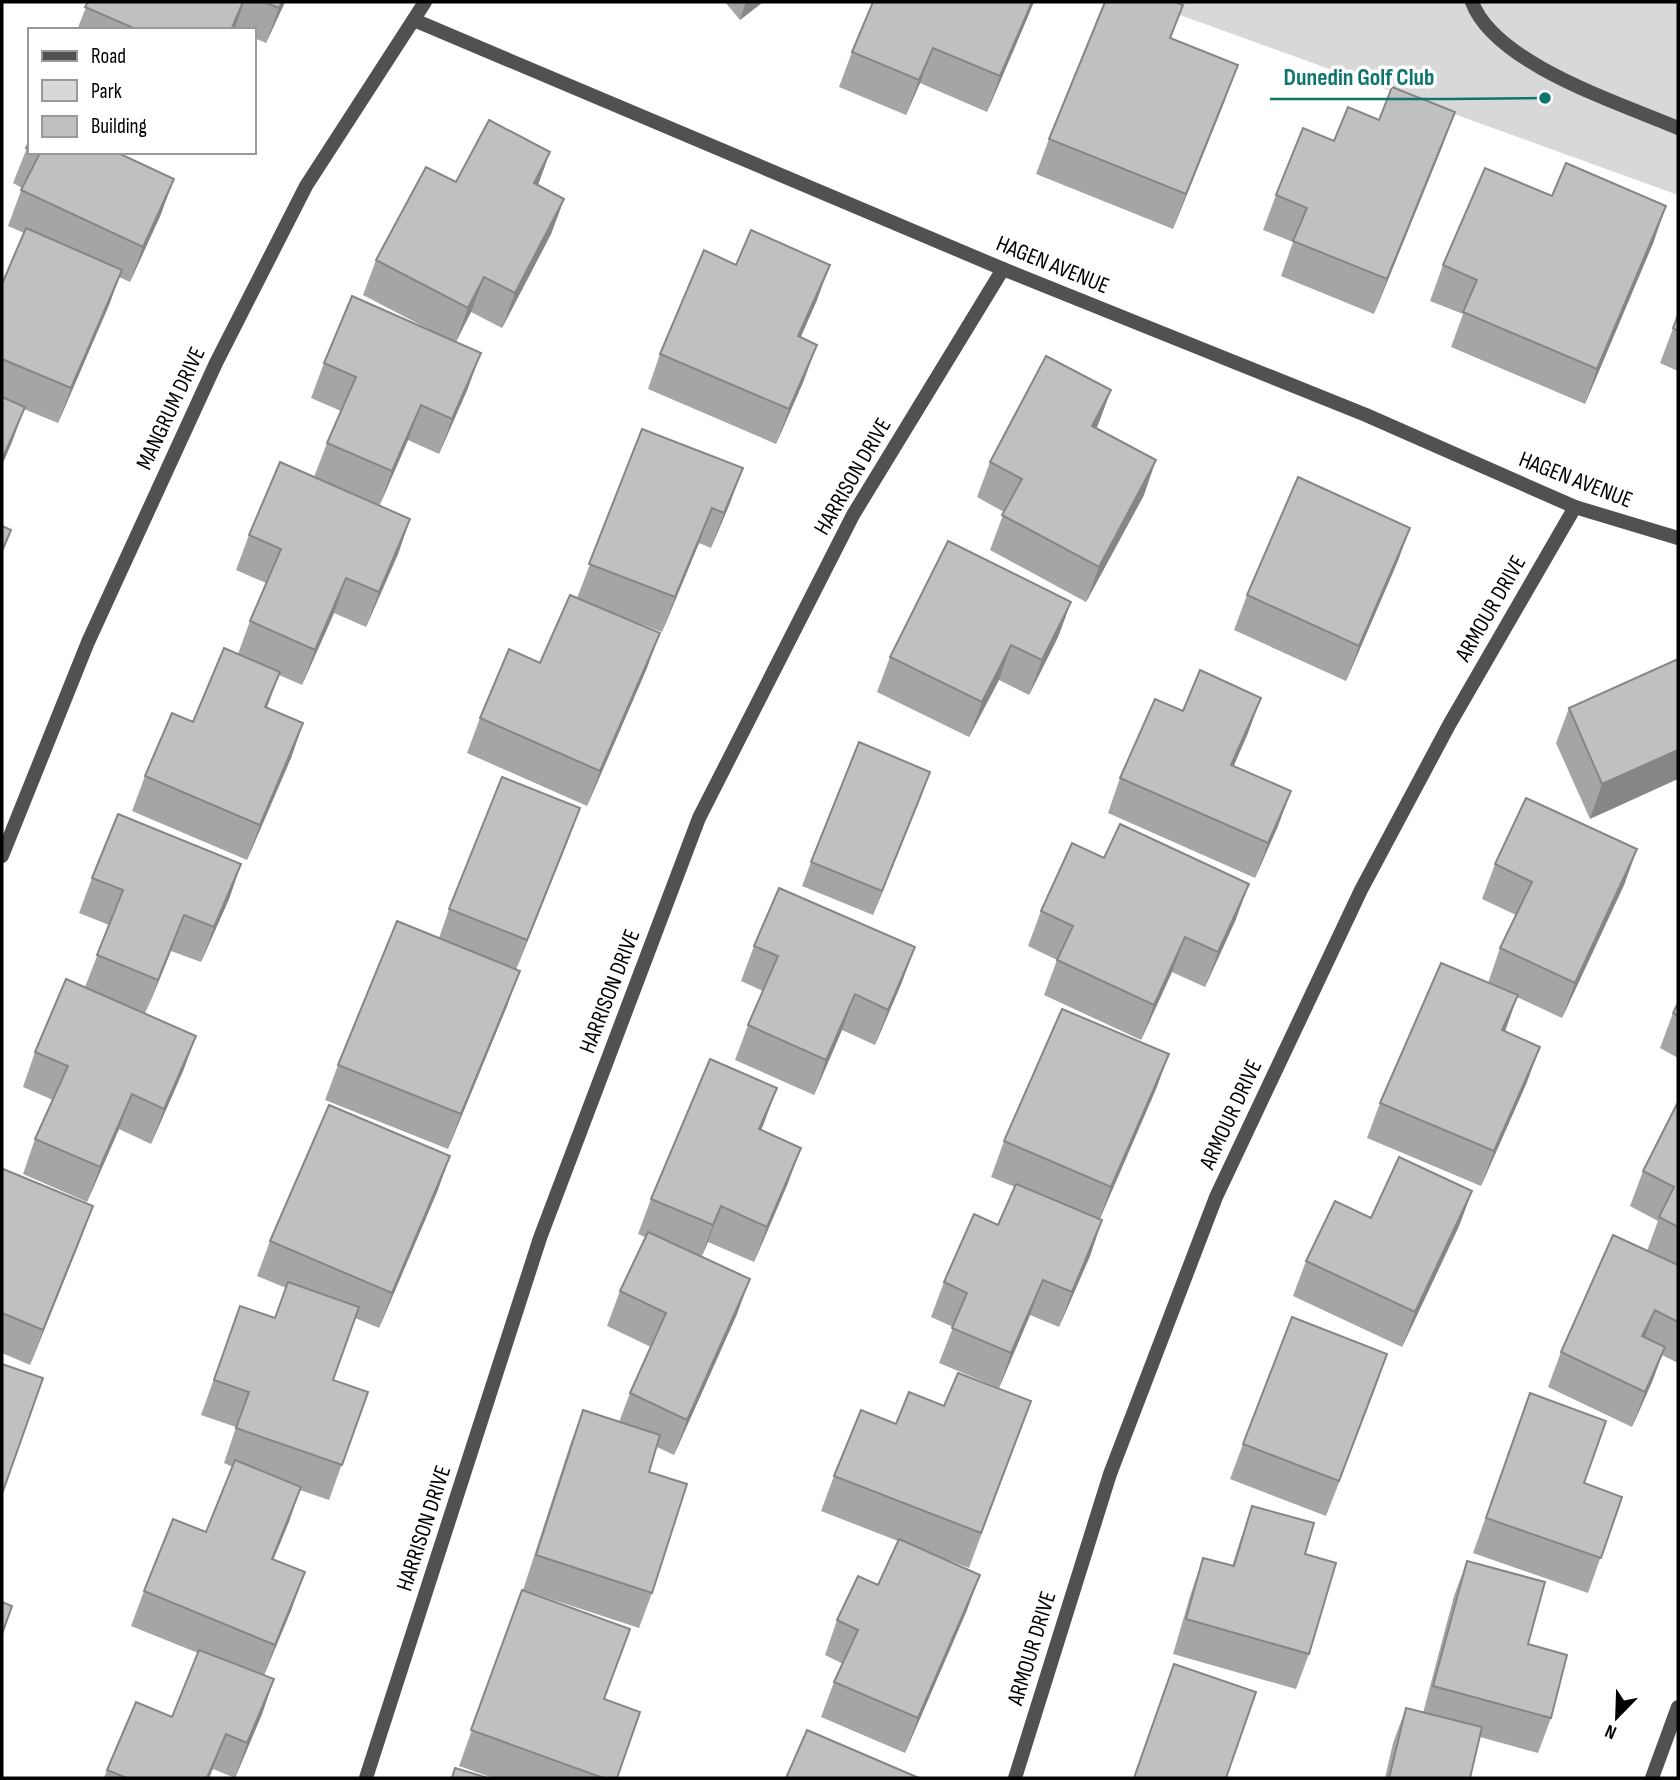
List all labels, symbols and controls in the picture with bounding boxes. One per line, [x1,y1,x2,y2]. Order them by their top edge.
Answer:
legend [28,28,256,154]
text: Road [91,44,126,69]
callout: Dunedin Golf Club [1270,54,1449,99]
text: Dunedin Golf Club [1284,63,1434,92]
text: Park [91,79,122,104]
text: Building [91,114,147,139]
street label: HAGEN AVENUE [992,230,1113,300]
street label: MANGRUM DRIVE [130,343,212,474]
street label: HARRISON DRIVE [808,413,898,540]
street label: HAGEN AVENUE [1515,445,1636,514]
street label: ARMOUR DRIVE [1449,551,1532,667]
street label: HARRISON DRIVE [574,925,646,1057]
street label: ARMOUR DRIVE [1193,1055,1268,1175]
street label: HARRISON DRIVE [390,1462,457,1595]
street label: ARMOUR DRIVE [1001,1588,1063,1710]
north arrow [1582,1682,1652,1752]
text: N [1602,1719,1620,1744]

